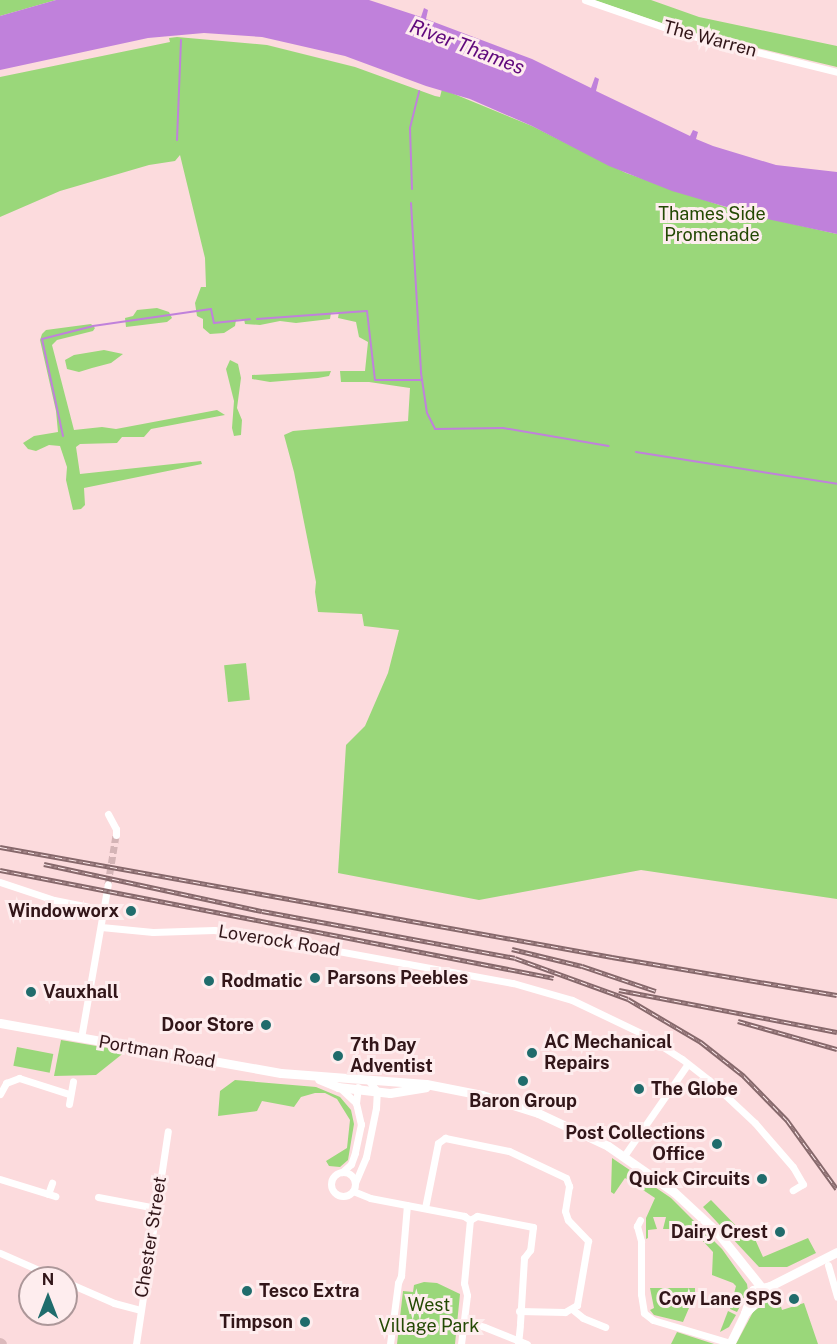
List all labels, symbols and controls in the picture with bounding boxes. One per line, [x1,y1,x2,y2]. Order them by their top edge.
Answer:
water label: River Thames [406,14,528,80]
street label: The Warren [661,16,759,62]
park label: Thames Side Promenade [658,204,766,246]
place label: Windowworx [8,900,119,922]
marker: Windowworx [124,904,138,918]
street label: Loverock Road [217,921,341,961]
place label: Parsons Peebles [327,967,468,989]
place label: Rodmatic [221,970,303,992]
marker: Parsons Peebles [308,971,322,985]
marker: Rodmatic [202,974,216,988]
place label: Vauxhall [43,981,119,1003]
marker: Vauxhall [24,985,38,999]
place label: Door Store [161,1014,254,1036]
marker: Door Store [259,1018,273,1032]
street label: Portman Road [97,1031,217,1073]
place label: AC Mechanical Repairs [544,1032,672,1074]
place label: 7th Day Adventist [350,1035,433,1078]
marker: AC Mechanical Repairs [525,1046,539,1060]
marker: 7th Day Adventist [331,1049,345,1063]
marker: Baron Group [516,1074,530,1088]
place label: The Globe [651,1078,738,1100]
marker: The Globe [632,1082,646,1096]
place label: Baron Group [469,1090,577,1112]
place label: Post Collections Office [565,1123,705,1166]
marker: Post Collections Office [710,1137,724,1151]
place label: Quick Circuits [629,1168,750,1190]
marker: Quick Circuits [755,1172,769,1186]
street label: Chester Street [131,1175,171,1299]
place label: Dairy Crest [671,1221,768,1243]
marker: Dairy Crest [773,1225,787,1239]
north arrow [18,1266,78,1326]
text: N [42,1270,54,1289]
place label: Tesco Extra [259,1280,359,1302]
marker: Tesco Extra [240,1284,254,1298]
place label: Cow Lane SPS [658,1288,782,1310]
marker: Cow Lane SPS [787,1292,801,1306]
park label: West Village Park [378,1295,480,1338]
place label: Timpson [220,1311,293,1333]
marker: Timpson [298,1315,312,1329]

